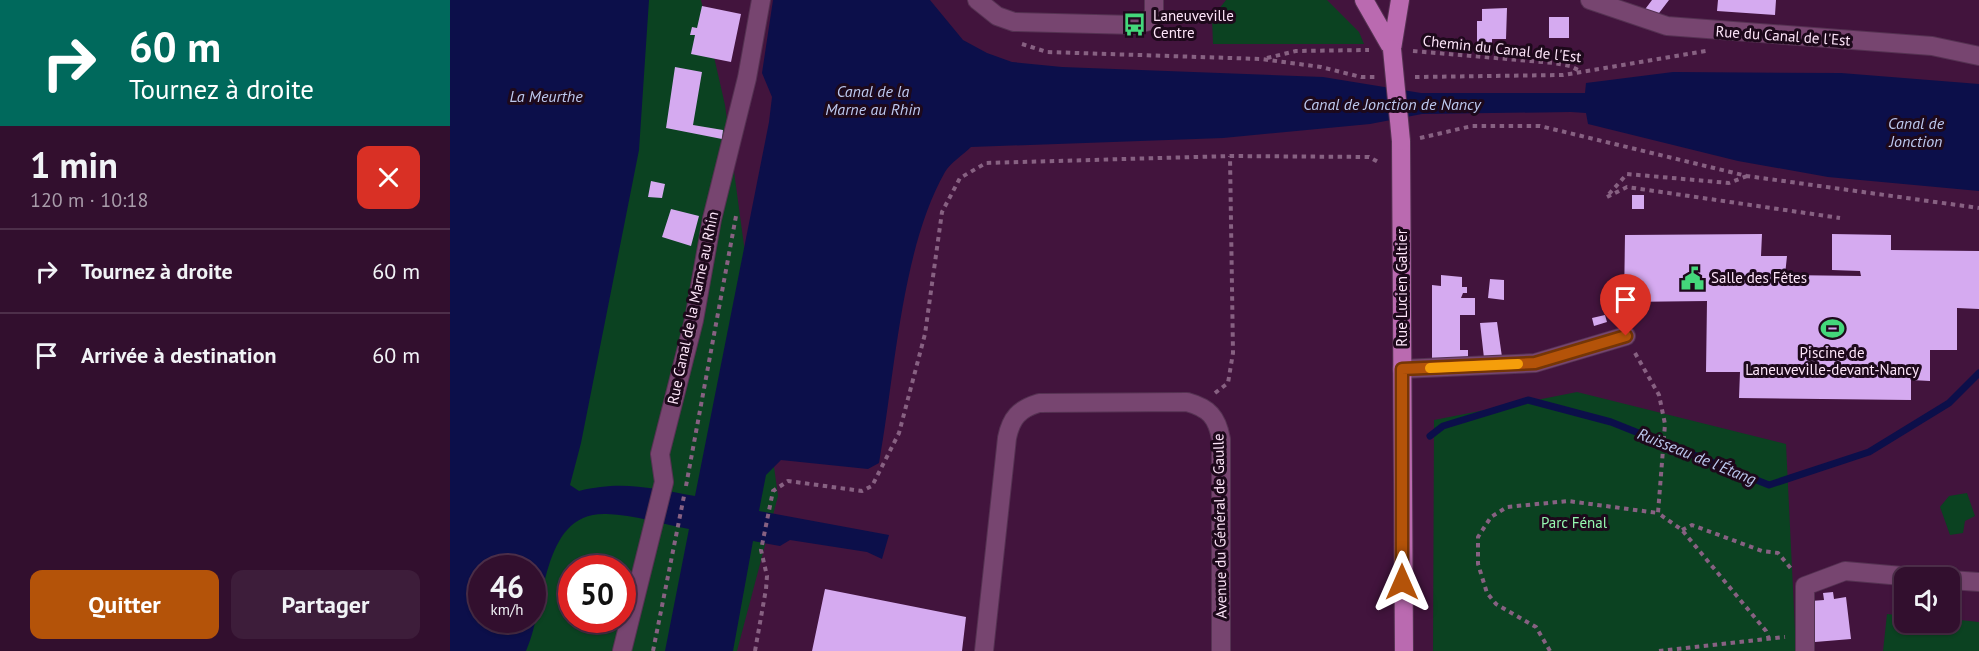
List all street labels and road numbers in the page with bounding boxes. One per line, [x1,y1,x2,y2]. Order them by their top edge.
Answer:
street label: Rue du Canal de l'Est [1715,21,1851,50]
street label: Chemin du Canal de l'Est [1422,31,1582,66]
street label: Rue Canal de la Marne au Rhin [663,210,722,406]
street label: Rue Lucien Galtier [1392,229,1411,347]
street label: Avenue du Général de Gaulle [1208,433,1231,619]

